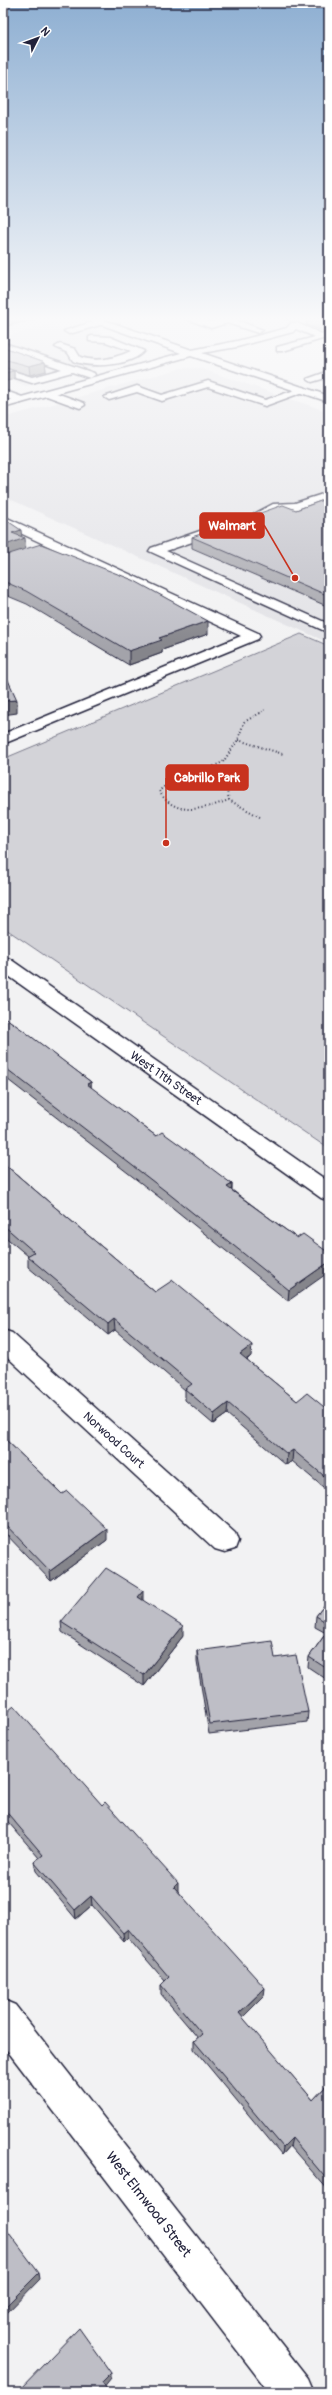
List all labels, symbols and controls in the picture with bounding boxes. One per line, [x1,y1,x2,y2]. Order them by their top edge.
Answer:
north arrow [18,18,58,58]
text: N [38,25,53,39]
callout: Walmart [200,513,264,538]
text: Walmart [208,518,257,534]
callout: Cabrillo Park [166,765,248,790]
text: Cabrillo Park [174,770,241,786]
street label: West 11th Street [127,1048,205,1109]
street label: Norwood Court [80,1409,148,1472]
street label: West Elmwood Street [102,2148,195,2261]

